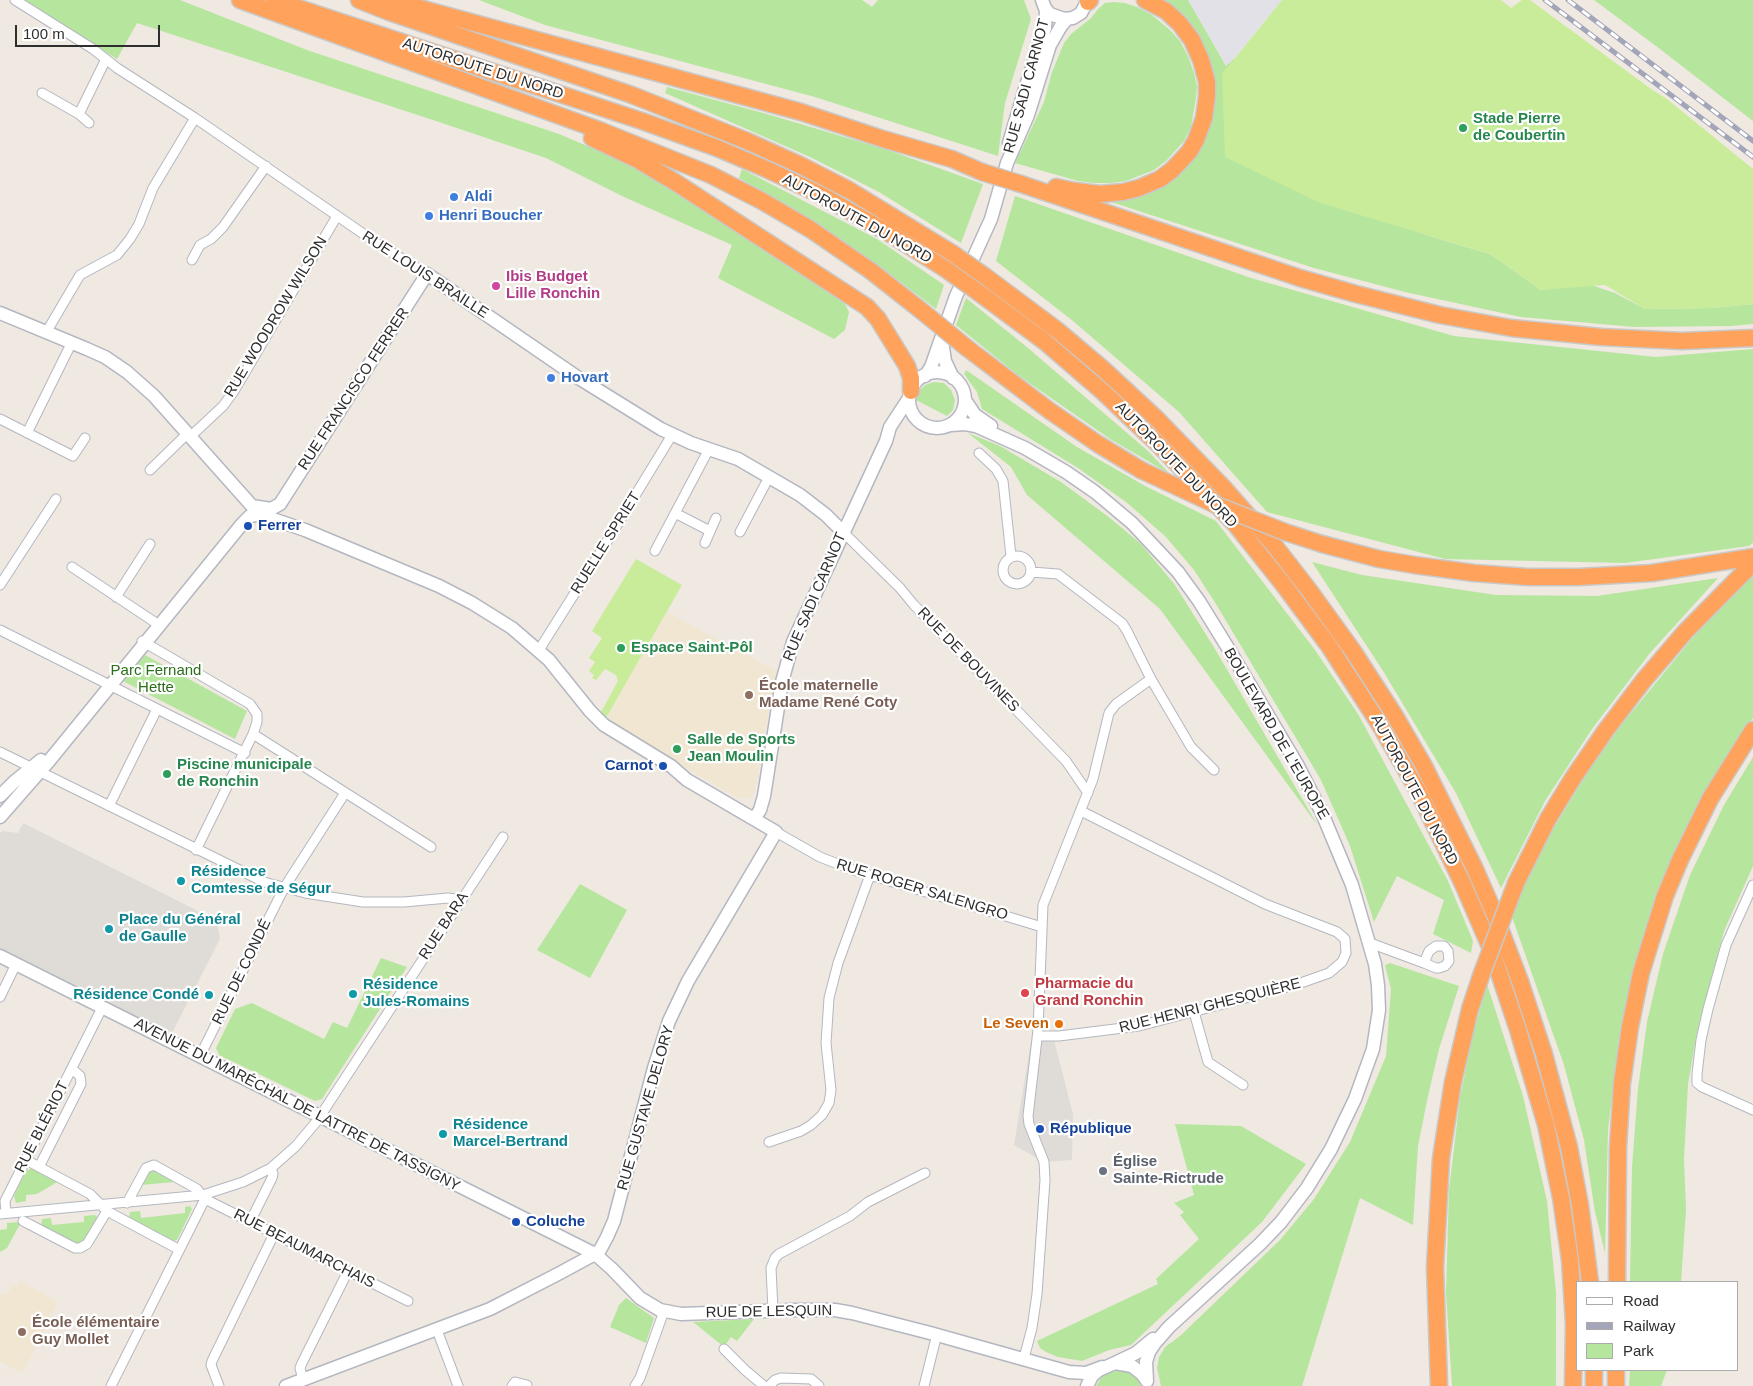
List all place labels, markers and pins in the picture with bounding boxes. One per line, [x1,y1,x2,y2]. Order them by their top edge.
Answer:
place label: Stade Pierre de Coubertin [1473,110,1565,145]
marker: Stade Pierre de Coubertin [1457,122,1469,134]
place label: Aldi [464,188,492,206]
marker: Aldi [448,191,460,203]
place label: Henri Boucher [439,207,542,225]
marker: Henri Boucher [423,210,435,222]
place label: Ibis Budget Lille Ronchin [506,268,600,303]
marker: Ibis Budget Lille Ronchin [490,280,502,292]
place label: Hovart [561,369,609,387]
marker: Hovart [545,372,557,384]
place label: Ferrer [258,517,301,535]
marker: Ferrer [242,520,254,532]
place label: Espace Saint-Pôl [631,639,753,657]
marker: Espace Saint-Pôl [615,642,627,654]
place label: École maternelle Madame René Coty [759,677,897,712]
marker: École maternelle Madame René Coty [743,689,755,701]
place label: Salle de Sports Jean Moulin [687,731,795,766]
marker: Salle de Sports Jean Moulin [671,743,683,755]
place label: Piscine municipale de Ronchin [177,756,312,791]
place label: Carnot [605,757,653,775]
marker: Carnot [657,760,669,772]
marker: Piscine municipale de Ronchin [161,768,173,780]
place label: Résidence Comtesse de Ségur [191,863,331,898]
marker: Résidence Comtesse de Ségur [175,875,187,887]
place label: Place du Général de Gaulle [119,911,241,946]
marker: Place du Général de Gaulle [103,923,115,935]
place label: Pharmacie du Grand Ronchin [1035,975,1143,1010]
place label: Résidence Jules-Romains [363,976,470,1011]
place label: Résidence Condé [73,986,199,1004]
marker: Pharmacie du Grand Ronchin [1019,987,1031,999]
marker: Résidence Jules-Romains [347,988,359,1000]
marker: Résidence Condé [203,989,215,1001]
place label: Le Seven [983,1015,1049,1033]
marker: Le Seven [1053,1018,1065,1030]
place label: Résidence Marcel-Bertrand [453,1116,568,1151]
place label: République [1050,1120,1132,1138]
marker: République [1034,1123,1046,1135]
marker: Résidence Marcel-Bertrand [437,1128,449,1140]
place label: Église Sainte-Rictrude [1113,1153,1224,1188]
marker: Église Sainte-Rictrude [1097,1165,1109,1177]
place label: Coluche [526,1213,585,1231]
marker: Coluche [510,1216,522,1228]
place label: École élémentaire Guy Mollet [32,1314,160,1349]
marker: École élémentaire Guy Mollet [16,1326,28,1338]

